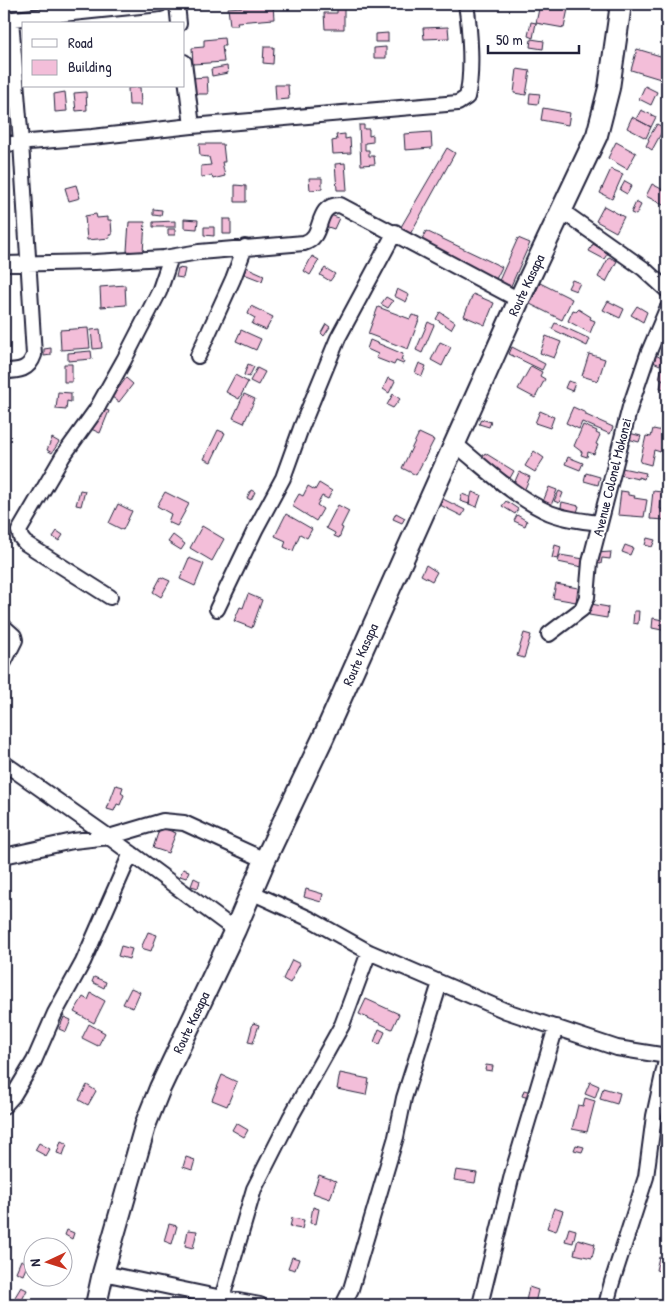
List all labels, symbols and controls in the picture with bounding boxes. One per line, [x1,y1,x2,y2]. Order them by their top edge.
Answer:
legend [22,22,185,88]
scale bar [488,22,580,54]
text: 50 m [496,29,523,50]
text: Road [68,32,93,53]
text: Building [68,56,112,77]
street label: Route Kasapa [503,250,549,319]
street label: Avenue Colonel Mokonzi [588,416,635,538]
street label: Route Kasapa [338,620,382,689]
street label: Route Kasapa [168,988,214,1056]
north arrow [22,1236,72,1286]
text: N [25,1258,44,1267]

